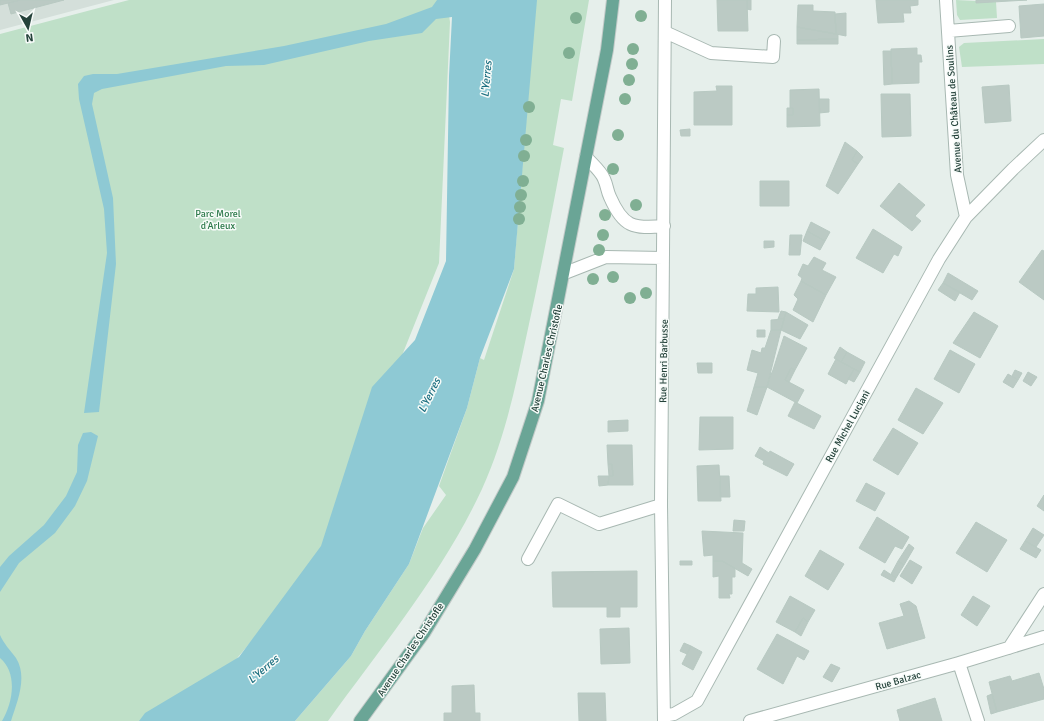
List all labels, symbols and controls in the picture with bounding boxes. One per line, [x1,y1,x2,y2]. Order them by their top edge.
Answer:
north arrow [8,8,48,48]
text: N [25,30,34,44]
street label: Avenue du Château de Soulins [943,44,964,173]
water label: L'Yerres [478,59,495,98]
park label: Parc Morel d’Arleux [195,208,241,232]
street label: Avenue Charles Christofle [529,303,565,413]
street label: Rue Henri Barbusse [657,319,671,403]
water label: L'Yerres [416,375,444,414]
street label: Rue Michel Luciani [823,388,873,465]
street label: Avenue Charles Christofle [375,601,447,699]
water label: L'Yerres [245,652,282,686]
street label: Rue Balzac [874,669,923,693]

